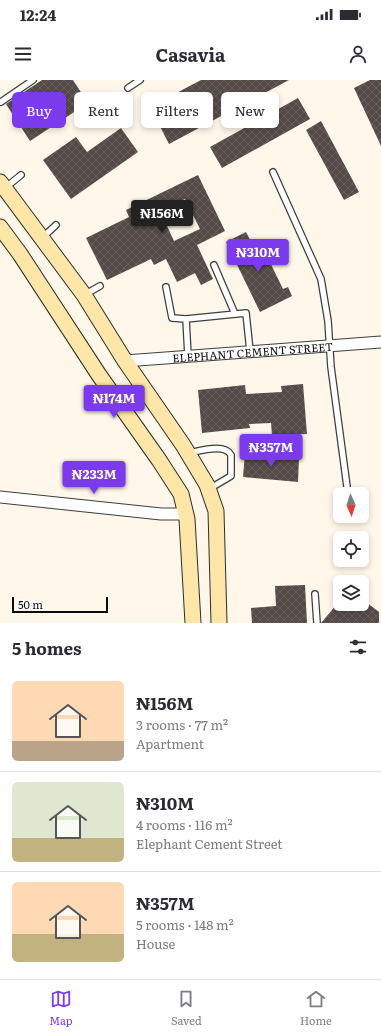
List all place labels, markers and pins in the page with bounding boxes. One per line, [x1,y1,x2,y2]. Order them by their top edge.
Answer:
pin: ₦156M [134,200,190,234]
pin: ₦310M [230,239,286,273]
pin: ₦174M [86,385,142,419]
pin: ₦357M [243,434,299,468]
pin: ₦233M [66,461,122,495]

